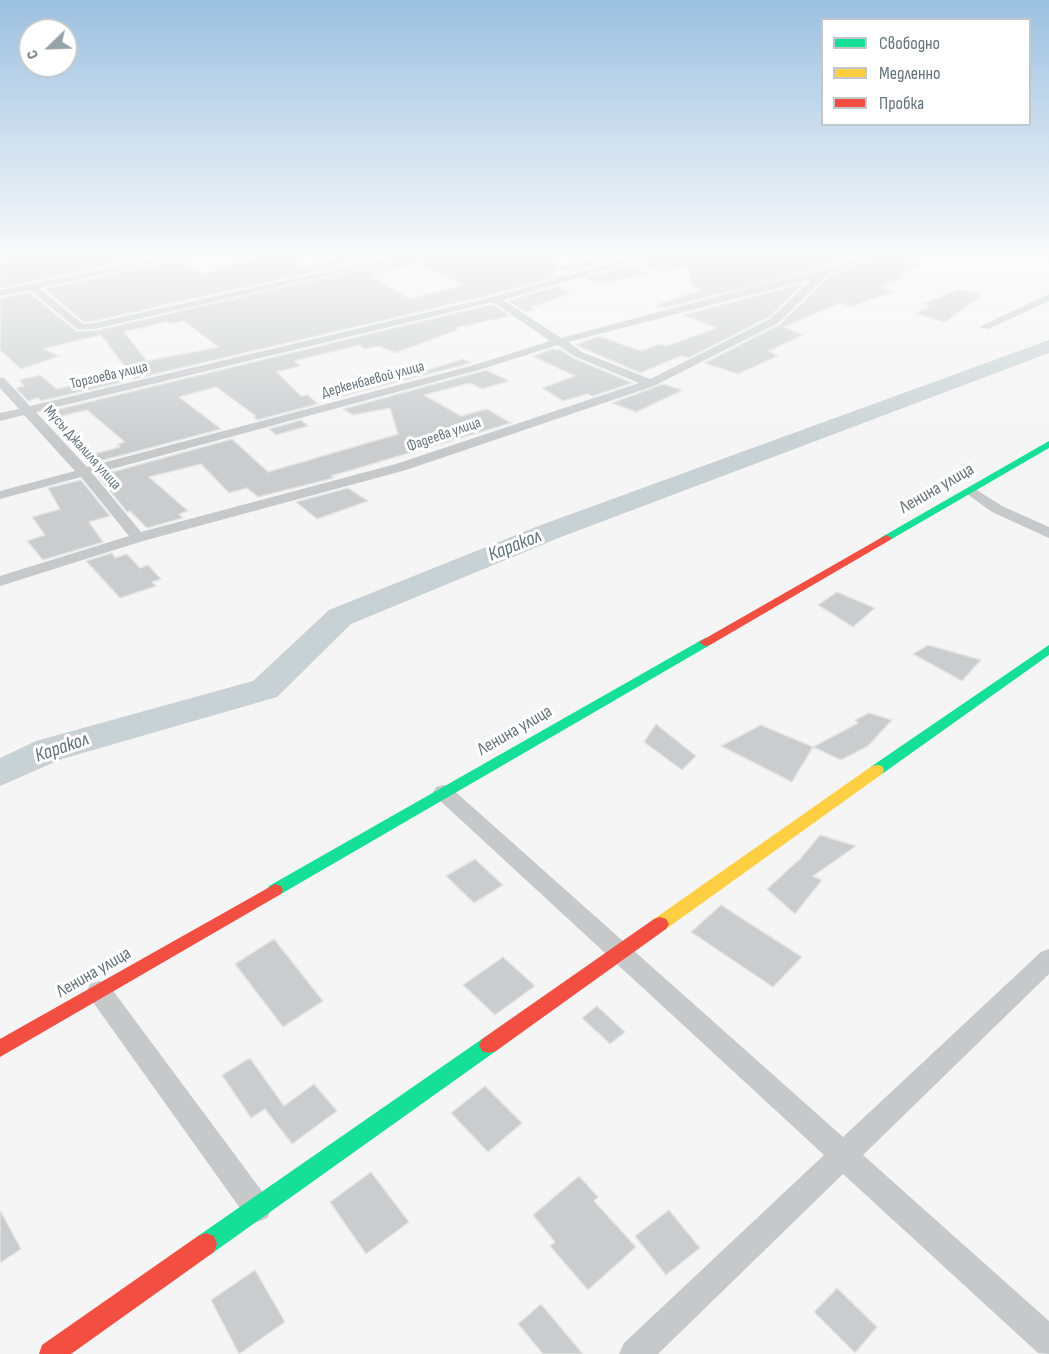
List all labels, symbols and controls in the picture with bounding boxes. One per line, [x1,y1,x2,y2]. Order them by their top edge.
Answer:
north arrow [18,18,78,78]
legend [821,18,1031,126]
text: Свободно [879,33,940,54]
text: С [22,47,43,62]
text: Медленно [879,63,941,84]
text: Пробка [879,93,924,114]
street label: Торгоева улица [68,358,150,394]
street label: Деркенбаевой улица [320,358,426,402]
street label: Мусы Джалиля улица [39,402,125,494]
street label: Фадеева улица [405,414,483,456]
street label: Ленина улица [896,459,978,519]
water label: Каракол [485,525,545,567]
street label: Ленина улица [474,701,556,761]
water label: Каракол [32,728,92,768]
street label: Ленина улица [53,943,135,1003]

